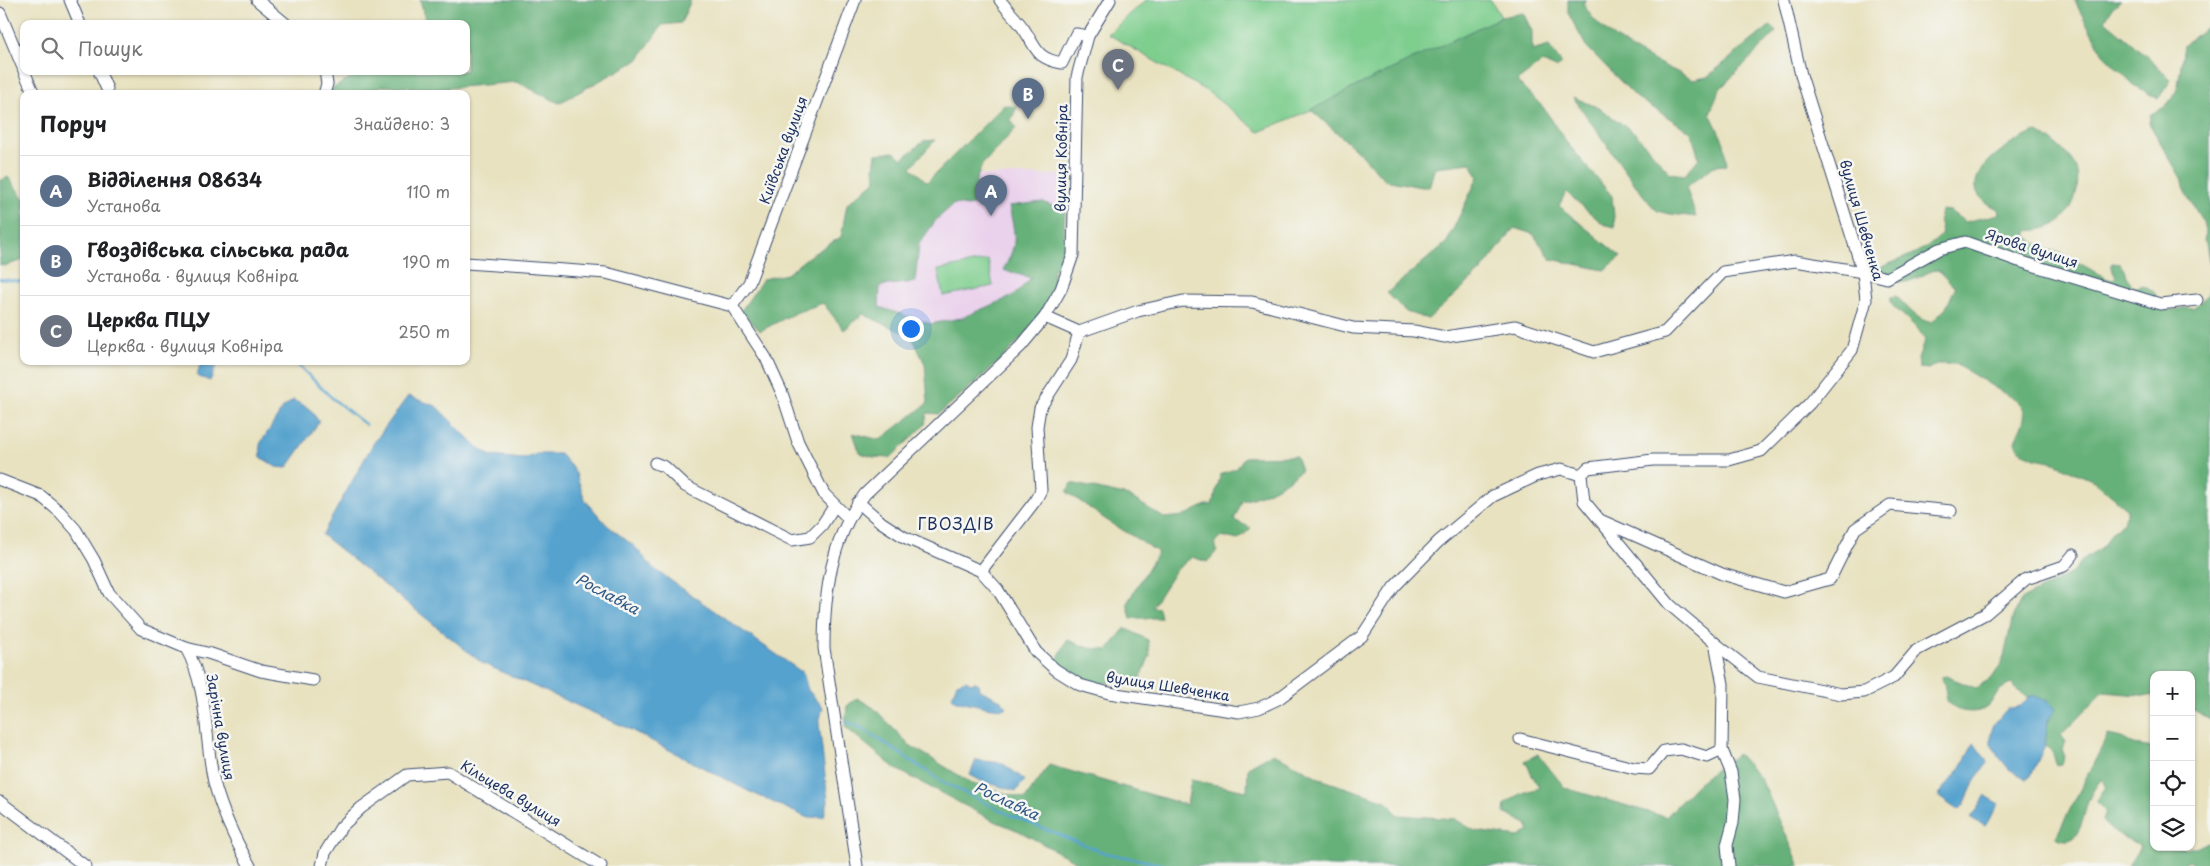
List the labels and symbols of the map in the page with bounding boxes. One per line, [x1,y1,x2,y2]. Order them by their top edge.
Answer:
pin: C [1102,49,1134,90]
pin: B [1012,78,1044,119]
street label: Київська вулиця [754,93,812,207]
street label: вулиця Ковніра [1050,104,1072,212]
street label: вулиця Шевченка [1835,157,1889,283]
pin: A [975,175,1007,216]
street label: Ярова вулиця [1983,223,2081,273]
your location [898,316,924,342]
district label: ГВОЗДІВ [917,511,995,535]
water label: Рославка [572,567,644,620]
street label: вулиця Шевченка [1105,666,1232,706]
street label: Зарічна вулиця [201,672,241,782]
street label: Кільцева вулиця [457,755,565,831]
water label: Рославка [971,775,1044,825]

